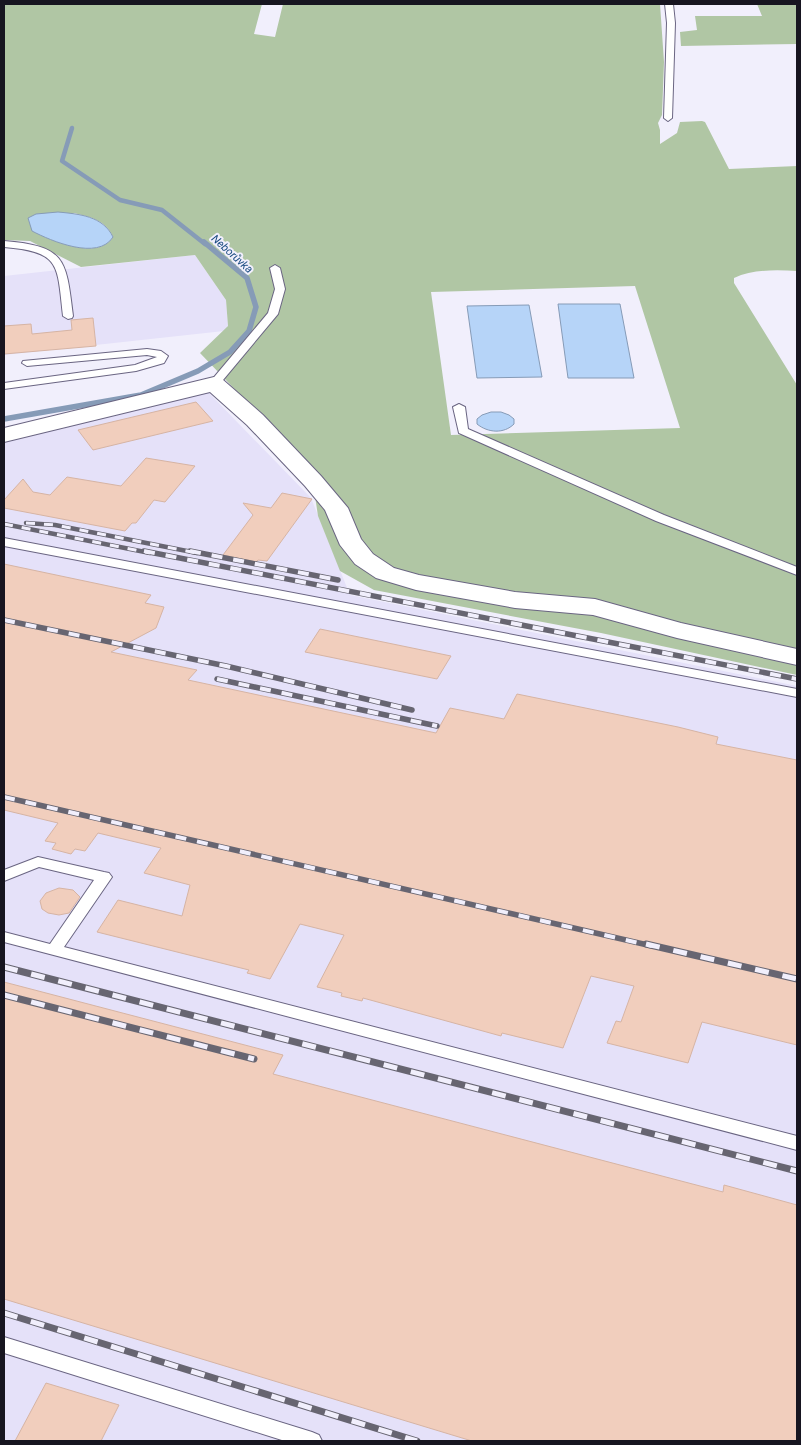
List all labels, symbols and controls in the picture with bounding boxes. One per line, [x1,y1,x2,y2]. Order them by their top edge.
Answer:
water label: Neborůvka [209,232,256,276]

